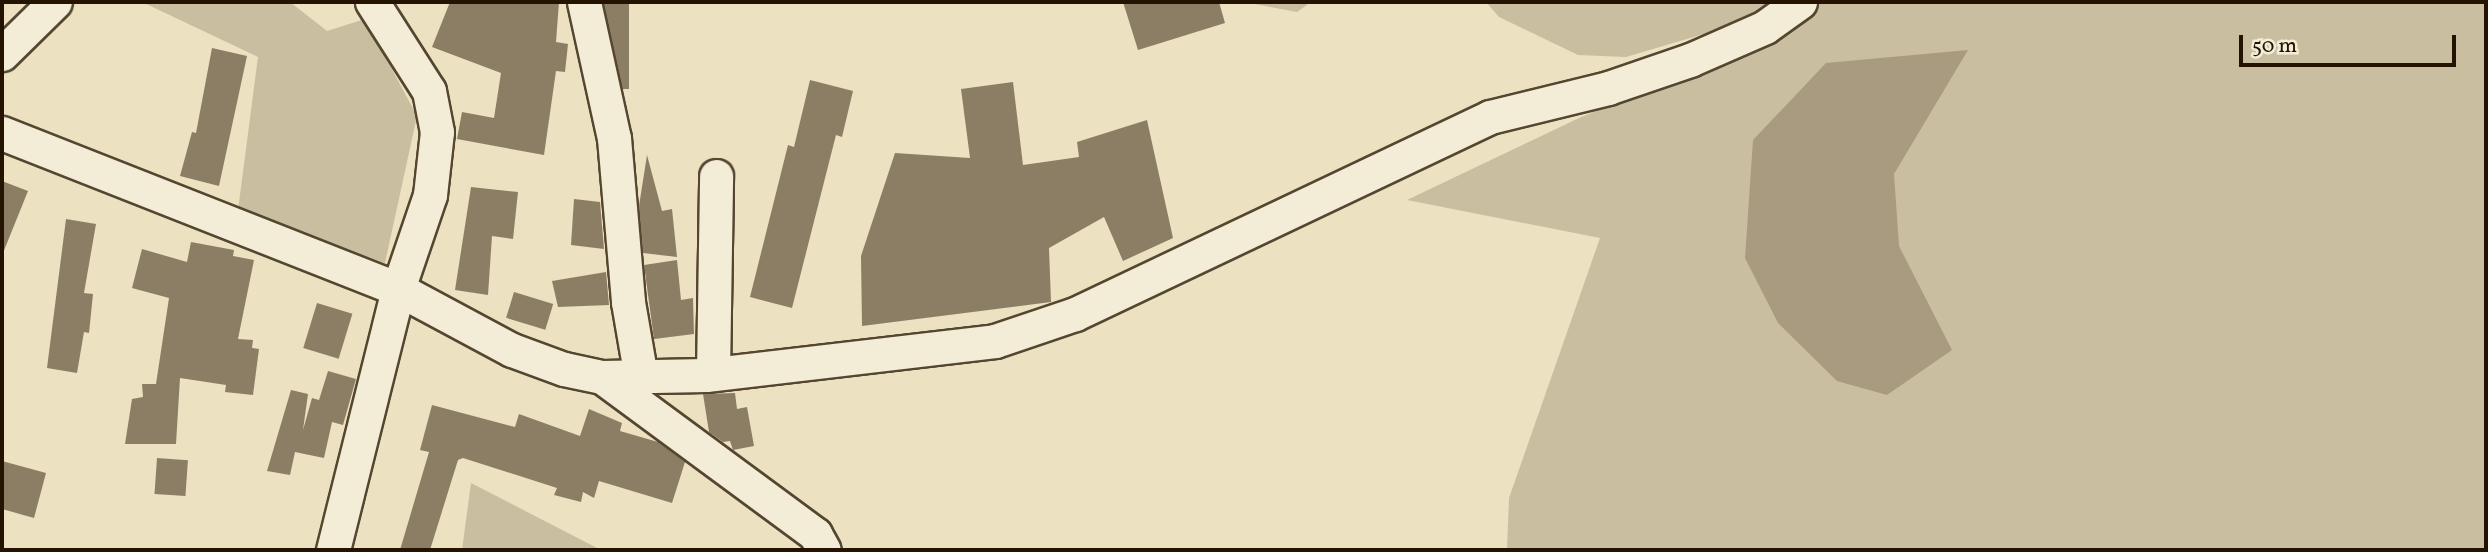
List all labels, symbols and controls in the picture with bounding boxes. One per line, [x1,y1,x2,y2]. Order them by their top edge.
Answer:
scale bar [2243,21,2460,65]
text: 50 m [2252,32,2297,61]

